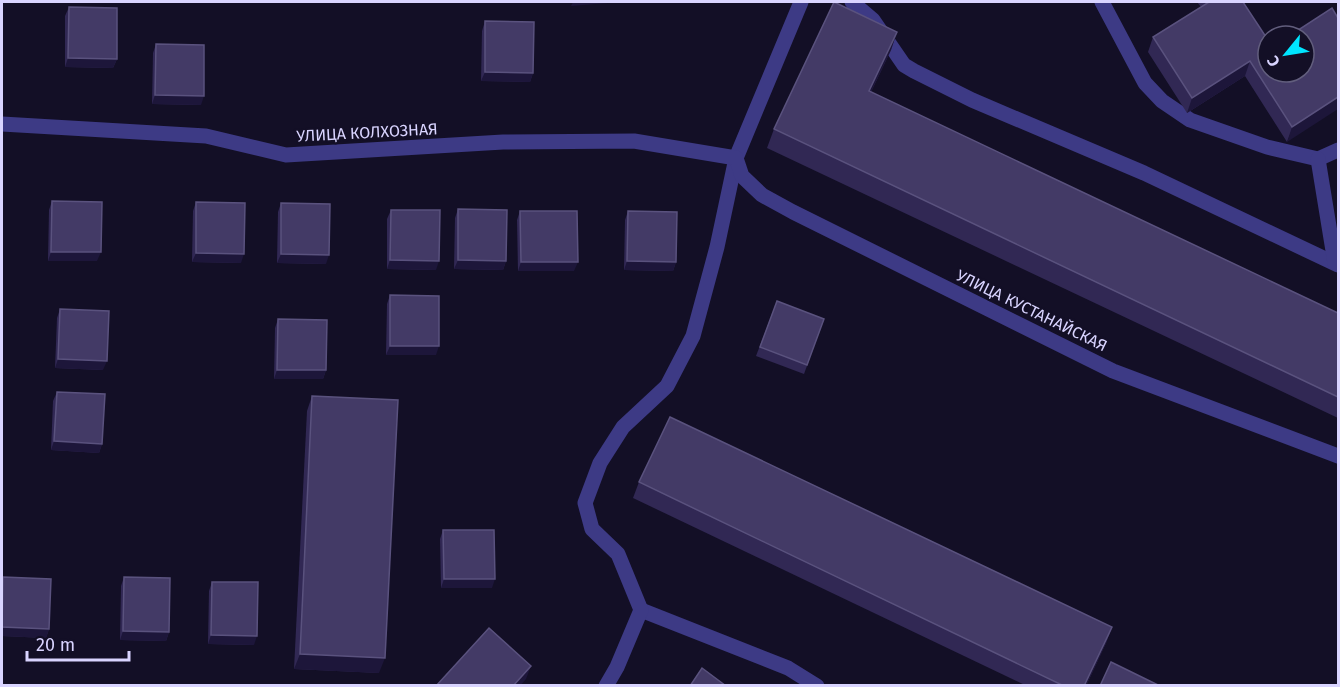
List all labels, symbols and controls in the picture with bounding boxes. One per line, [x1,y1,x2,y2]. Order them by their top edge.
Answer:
north arrow [1256,24,1316,84]
text: С [1263,52,1284,70]
street label: УЛИЦА КОЛХОЗНАЯ [296,119,438,146]
street label: УЛИЦА КУСТАНАЙСКАЯ [953,266,1110,355]
scale bar [27,624,129,662]
text: 20 m [36,634,75,656]

